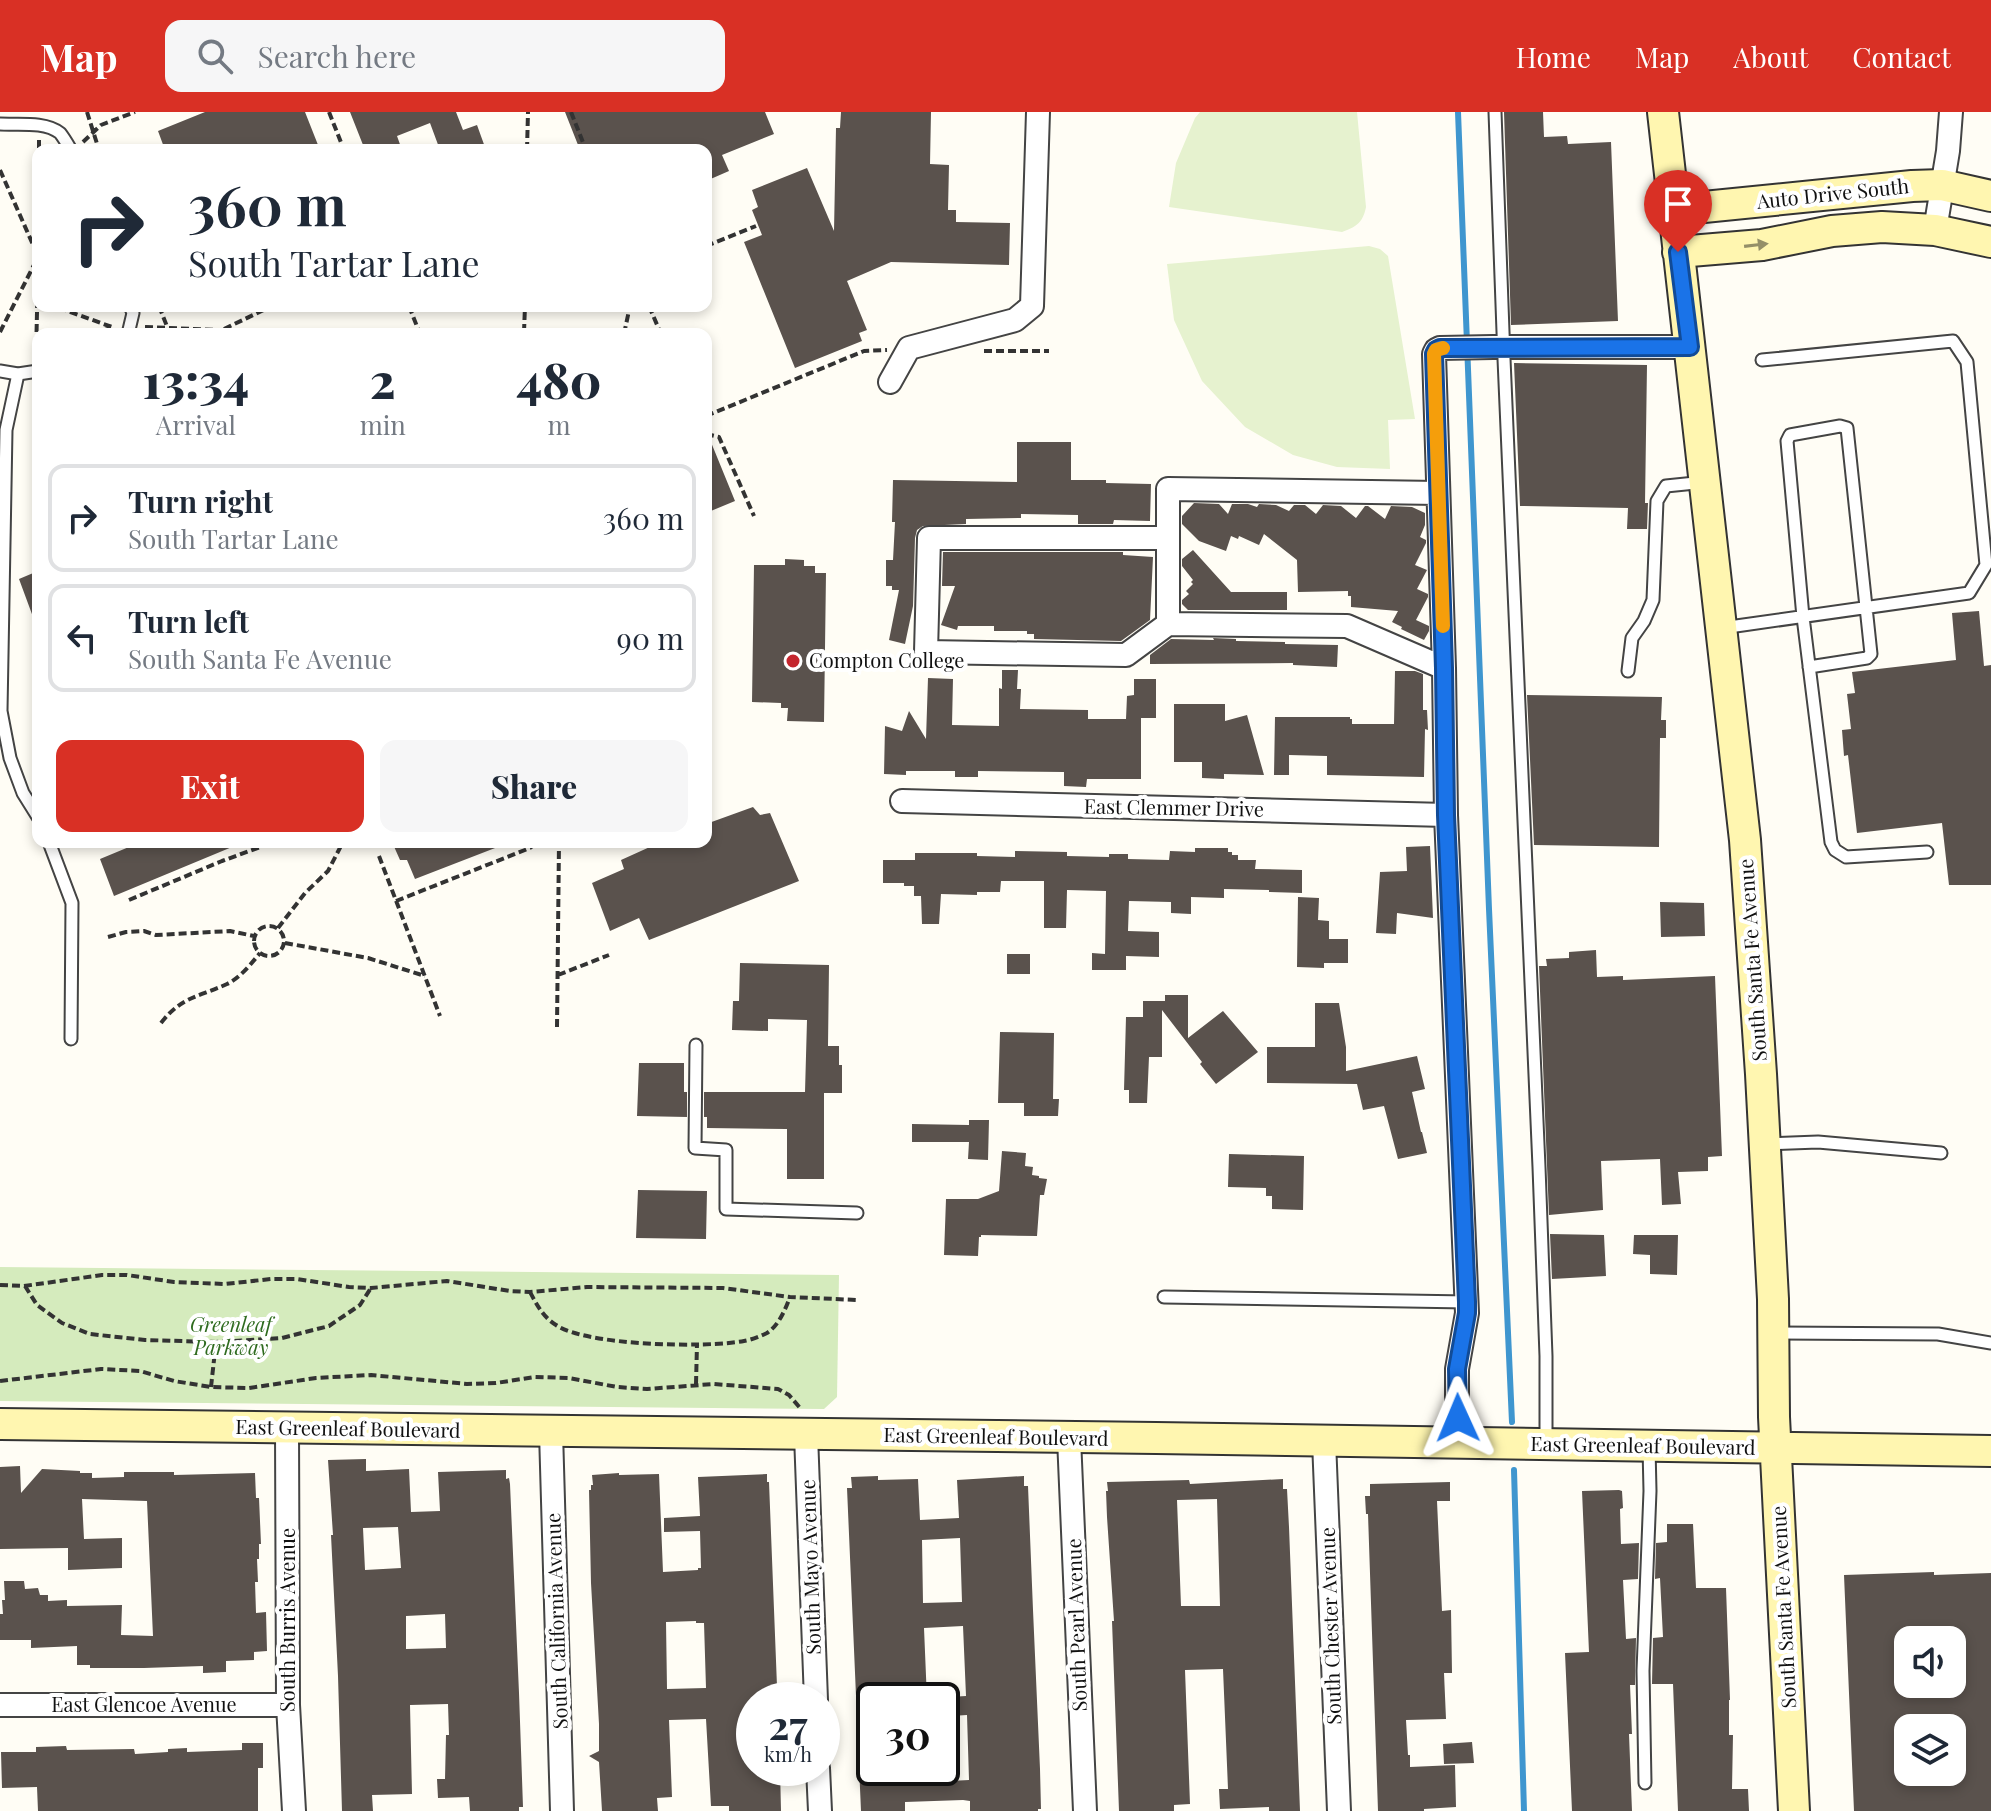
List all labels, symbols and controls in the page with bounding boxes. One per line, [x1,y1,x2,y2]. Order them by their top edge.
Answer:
search box [165,20,725,92]
text: Map [40,31,117,82]
icon: search [193,34,237,78]
text: Search here [257,36,416,76]
text: Home [1516,38,1591,75]
text: Map [1635,38,1689,75]
text: About [1733,38,1808,75]
text: Contact [1852,38,1951,75]
text: 360 m [188,166,347,241]
pin [1644,170,1712,252]
street label: Auto Drive South [1754,171,1910,214]
icon: right [56,176,160,280]
icon: arrive [1656,182,1700,226]
text: South Tartar Lane [188,238,480,286]
one-way arrow [1744,239,1769,252]
text: 13:34 [143,347,249,411]
text: 2 [370,347,396,411]
text: 480 [516,347,601,411]
text: Arrival [156,407,236,442]
text: min [360,407,406,442]
text: m [547,407,570,442]
text: Turn right [128,481,273,521]
icon: right [60,496,104,540]
text: 360 m [603,498,684,538]
text: South Tartar Lane [128,521,339,556]
text: Turn left [128,601,249,641]
icon: left [60,616,104,660]
text: 90 m [617,618,684,658]
text: South Santa Fe Avenue [128,641,392,676]
place label: Compton College [809,646,964,673]
marker: Compton College [784,652,802,670]
button: Exit [56,740,364,832]
button: Share [380,740,688,832]
street label: East Clemmer Drive [1084,791,1264,822]
street label: South Santa Fe Avenue [1731,858,1772,1062]
park label: Greenleaf Parkway [190,1310,276,1360]
position arrow [1416,1376,1500,1460]
street label: East Greenleaf Boulevard [235,1412,461,1443]
street label: East Greenleaf Boulevard [883,1420,1109,1451]
street label: East Greenleaf Boulevard [1530,1429,1756,1460]
street label: South Mayo Avenue [793,1479,826,1655]
street label: South Santa Fe Avenue [1764,1505,1801,1709]
street label: South California Avenue [538,1512,573,1730]
street label: South Chester Avenue [1313,1527,1346,1725]
street label: South Burris Avenue [273,1528,300,1712]
street label: South Pearl Avenue [1059,1538,1092,1712]
map controls [1894,1626,1966,1786]
button: sound [1894,1626,1966,1698]
speed limit sign: 30 [856,1682,960,1786]
street label: East Glencoe Avenue [51,1690,237,1717]
text: 27 [768,1697,808,1750]
button: layers [1894,1714,1966,1786]
text: km/h [764,1740,812,1767]

